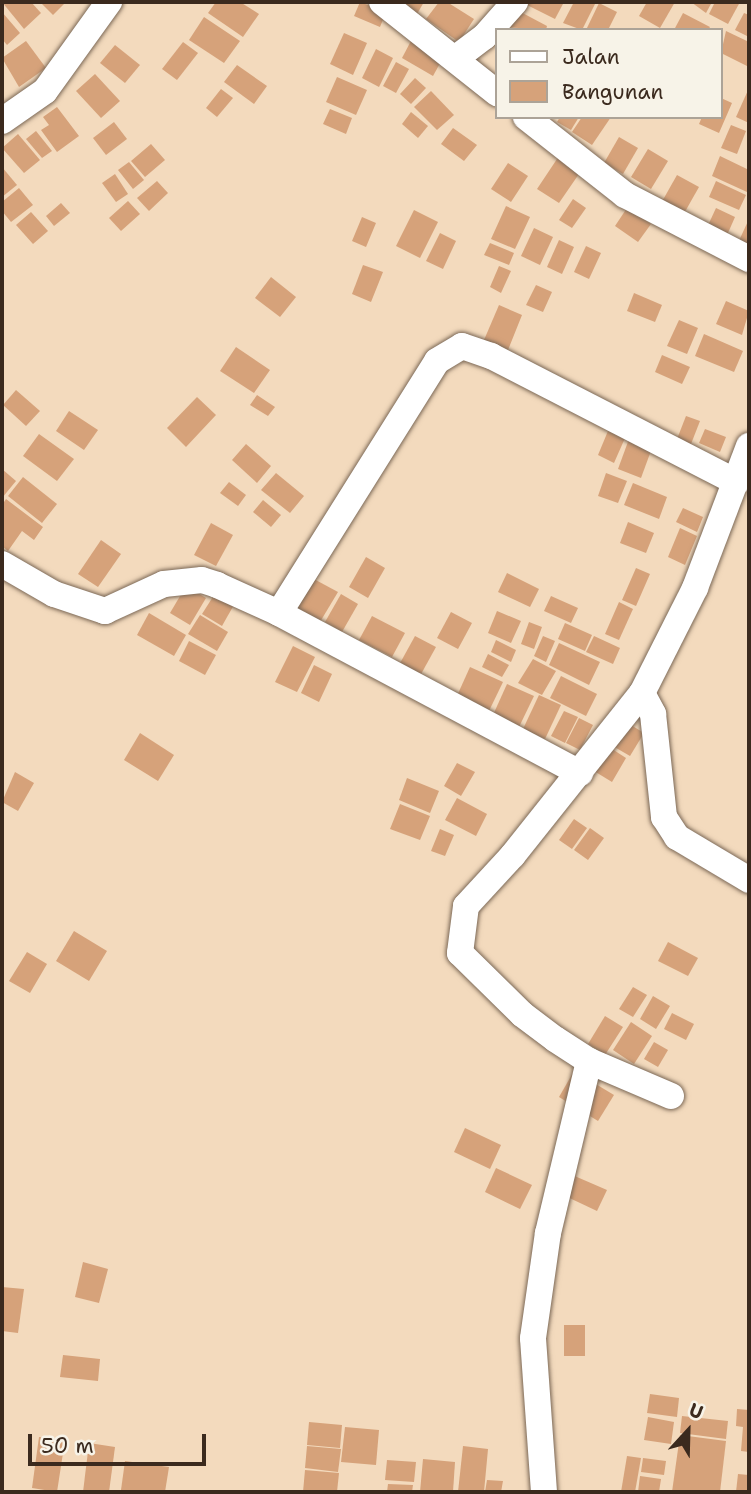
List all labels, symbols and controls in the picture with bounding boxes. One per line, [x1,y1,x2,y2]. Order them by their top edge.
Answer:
legend [496,28,723,119]
text: Jalan [562,43,620,71]
text: Bangunan [562,78,663,106]
north arrow [653,1396,723,1466]
text: U [685,1397,707,1425]
scale bar [32,1420,210,1464]
text: 50 m [41,1432,94,1460]

